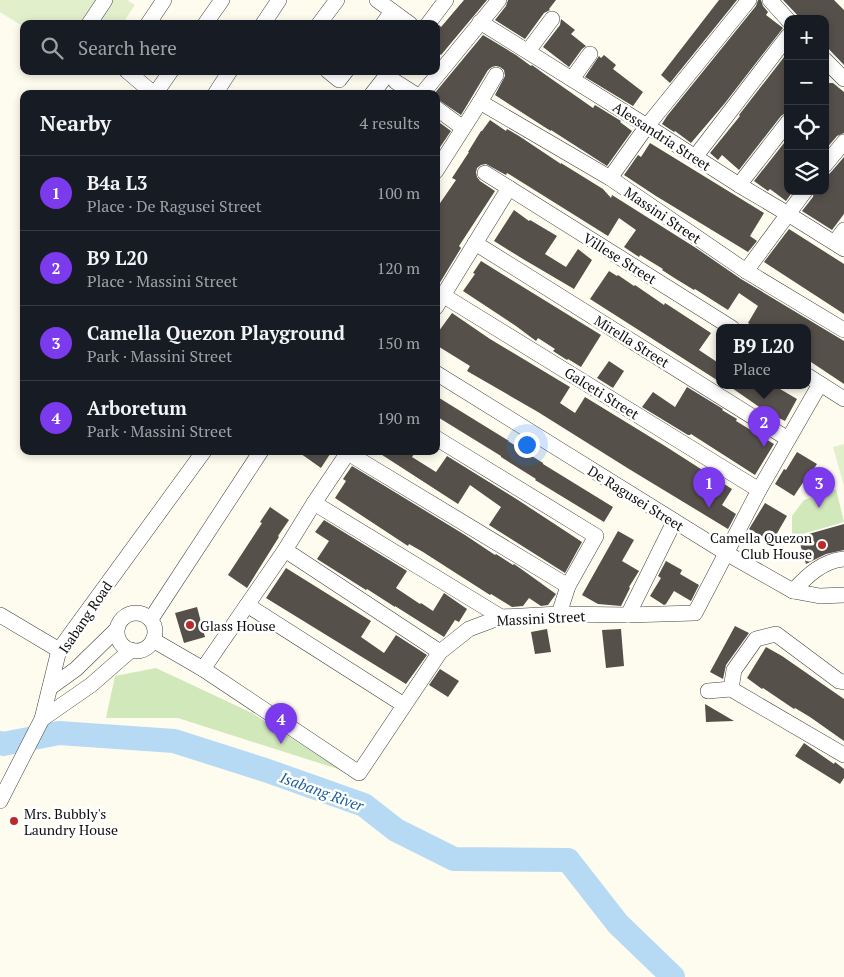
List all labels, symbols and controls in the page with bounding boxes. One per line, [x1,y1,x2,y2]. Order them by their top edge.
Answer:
map controls [784,15,829,195]
button: + [784,15,829,60]
search box [20,20,440,75]
icon: search [38,34,66,62]
text: Search here [78,35,177,60]
button: − [784,60,829,105]
street label: Alessandria Street [609,97,715,175]
button: locate [784,105,829,150]
text: Nearby [40,109,111,137]
text: 4 results [360,112,420,134]
button: layers [784,150,829,195]
text: B4a L3 [87,170,148,195]
text: 1 [51,182,61,204]
text: 100 m [377,182,420,204]
street label: Massini Street [621,182,706,248]
text: Place · De Ragusei Street [87,195,262,217]
street label: Villese Street [580,228,661,289]
text: B9 L20 [87,245,148,270]
text: 2 [51,257,61,279]
text: 120 m [377,257,420,279]
text: Place · Massini Street [87,270,238,292]
street label: Mirella Street [591,310,674,372]
text: Camella Quezon Playground [87,320,345,345]
popup [716,324,811,389]
text: 3 [51,332,61,354]
text: 150 m [377,332,420,354]
text: B9 L20 [733,333,794,358]
text: Park · Massini Street [87,345,232,367]
text: Place [733,358,771,380]
street label: Galceti Street [561,363,643,424]
text: Arboretum [87,395,187,420]
pin: 2 [748,406,780,447]
text: 4 [51,407,61,429]
text: 190 m [377,407,420,429]
text: Park · Massini Street [87,420,232,442]
your location [514,432,540,458]
street label: De Ragusei Street [584,461,688,536]
pin: 1 [693,467,725,508]
pin: 3 [803,467,835,508]
place label: Camella Quezon Club House [710,528,813,563]
marker: Camella Quezon Club House [816,539,828,551]
street label: Isabang Road [54,577,116,657]
street label: Massini Street [496,606,587,630]
place label: Glass House [200,616,276,635]
marker: Glass House [184,619,196,631]
pin: 4 [265,703,297,744]
water label: Isabang River [277,766,368,816]
place label: Mrs. Bubbly's Laundry House [24,804,118,839]
marker: Mrs. Bubbly's Laundry House [8,815,20,827]

